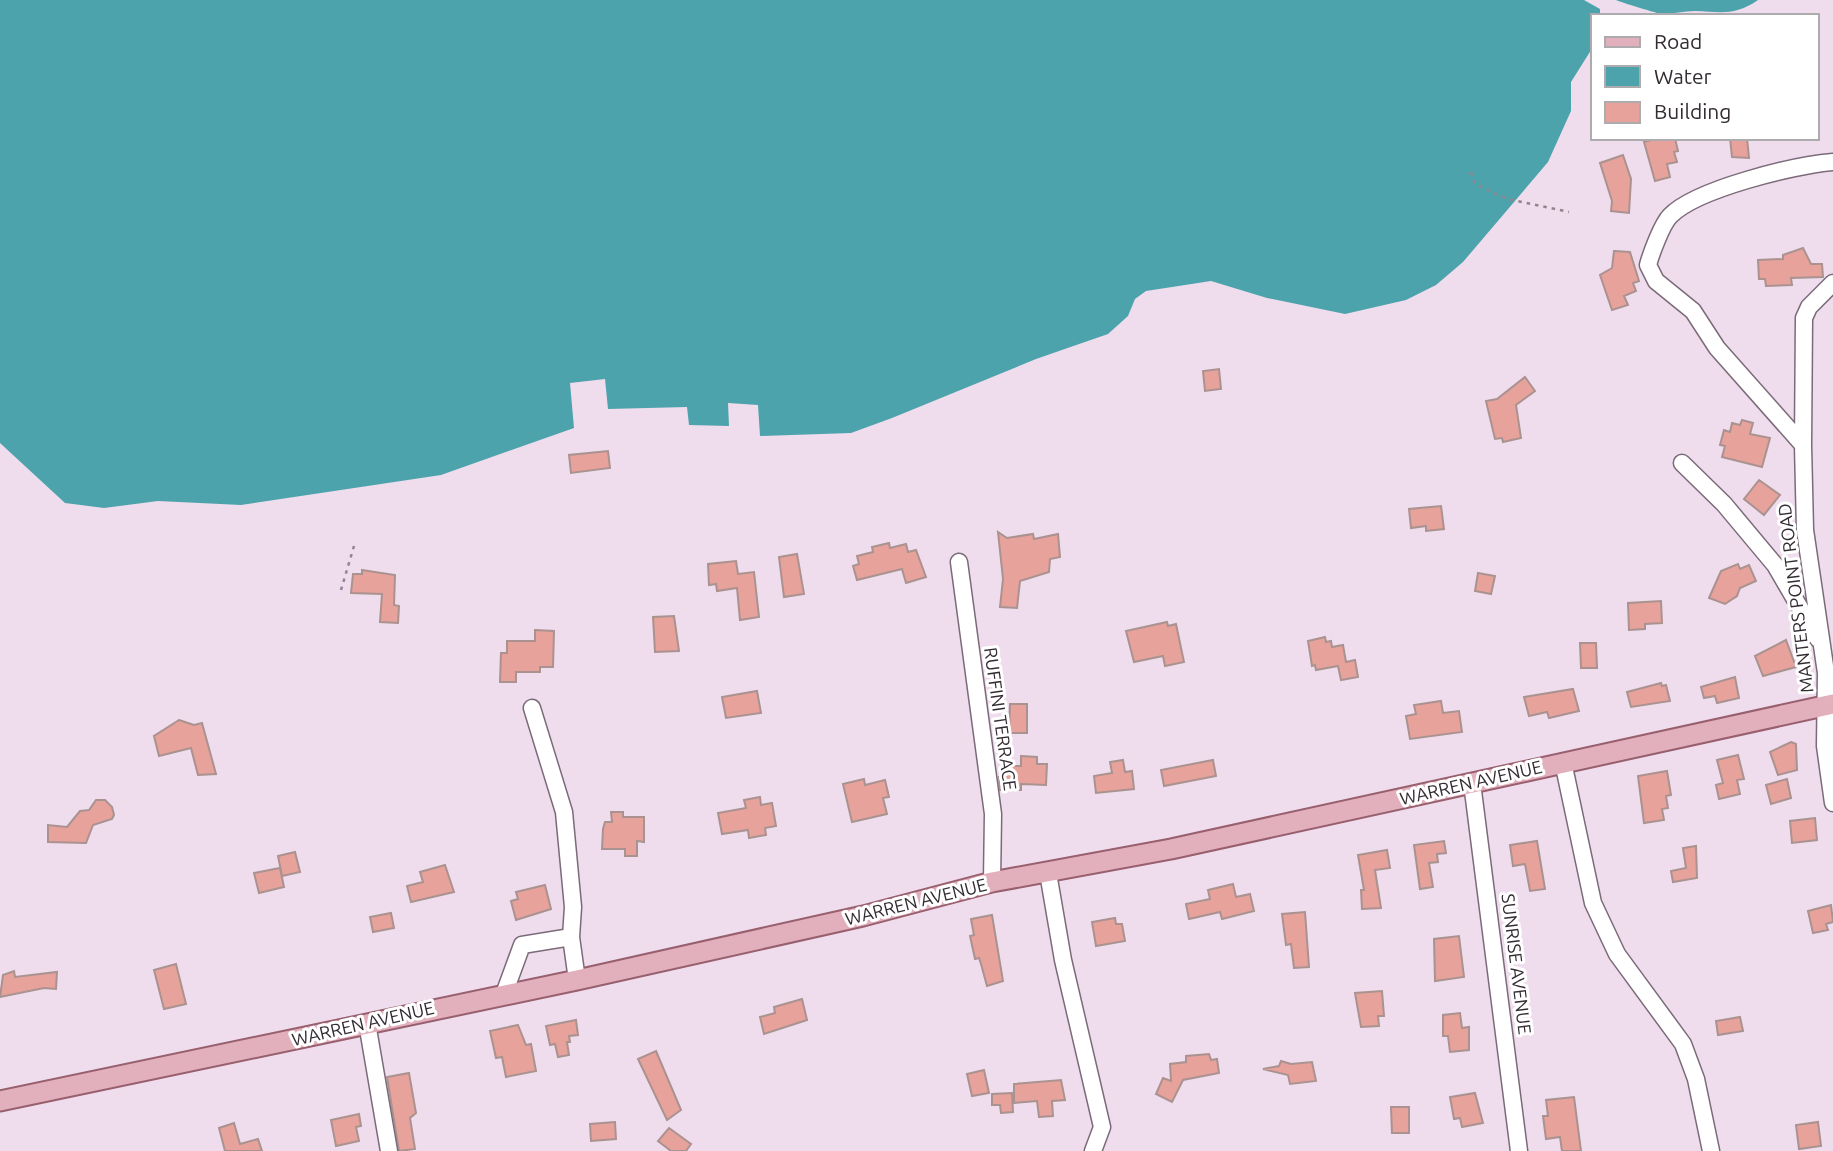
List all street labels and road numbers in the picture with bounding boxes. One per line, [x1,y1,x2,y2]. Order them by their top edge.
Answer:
street label: MANTERS POINT ROAD [1773,502,1817,694]
street label: RUFFINI TERRACE [981,646,1021,792]
street label: WARREN AVENUE [1398,756,1544,808]
street label: WARREN AVENUE [843,874,989,928]
street label: SUNRISE AVENUE [1498,892,1536,1035]
street label: WARREN AVENUE [290,997,436,1049]

